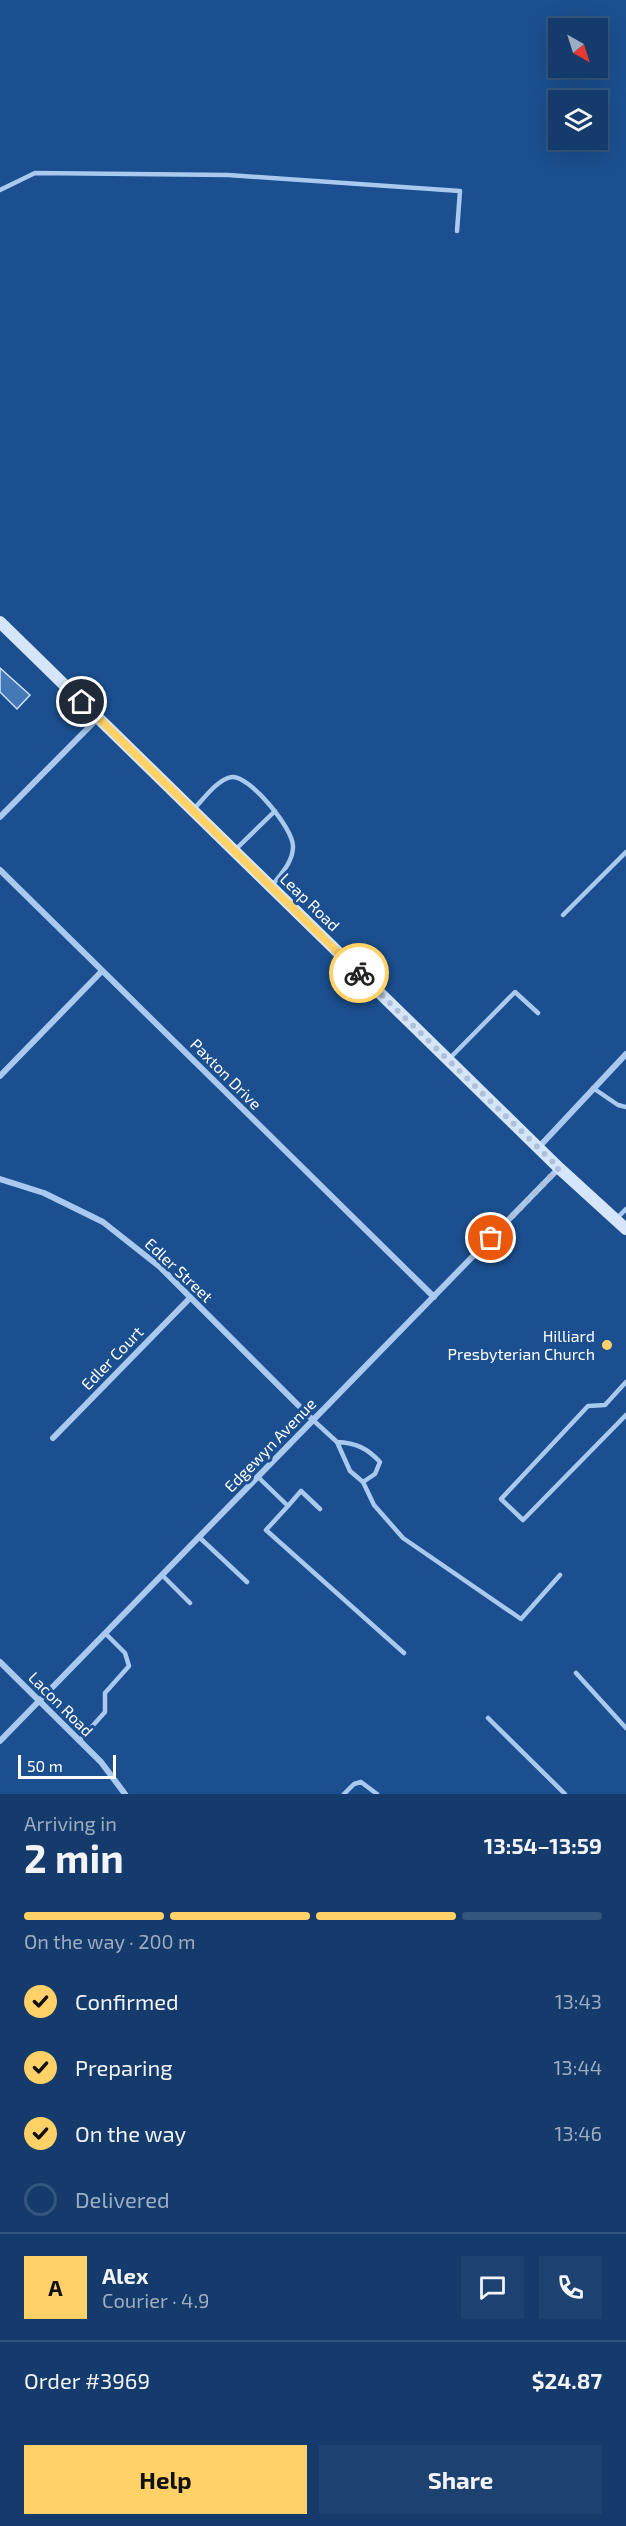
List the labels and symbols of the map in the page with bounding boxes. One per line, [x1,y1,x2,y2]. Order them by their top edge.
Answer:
north arrow [548,18,608,78]
pin [56,676,107,727]
street label: Leap Road [277,869,344,935]
courier [329,943,389,1003]
street label: Paxton Drive [187,1034,266,1113]
pin [465,1212,516,1263]
street label: Edler Street [142,1233,217,1306]
street label: Edler Court [77,1322,147,1393]
place label: Hilliard Presbyterian Church [448,1326,595,1363]
marker: Hilliard Presbyterian Church [600,1338,614,1352]
street label: Edgewyn Avenue [220,1394,319,1496]
street label: Lacon Road [25,1667,98,1740]
scale bar [18,1752,116,1780]

